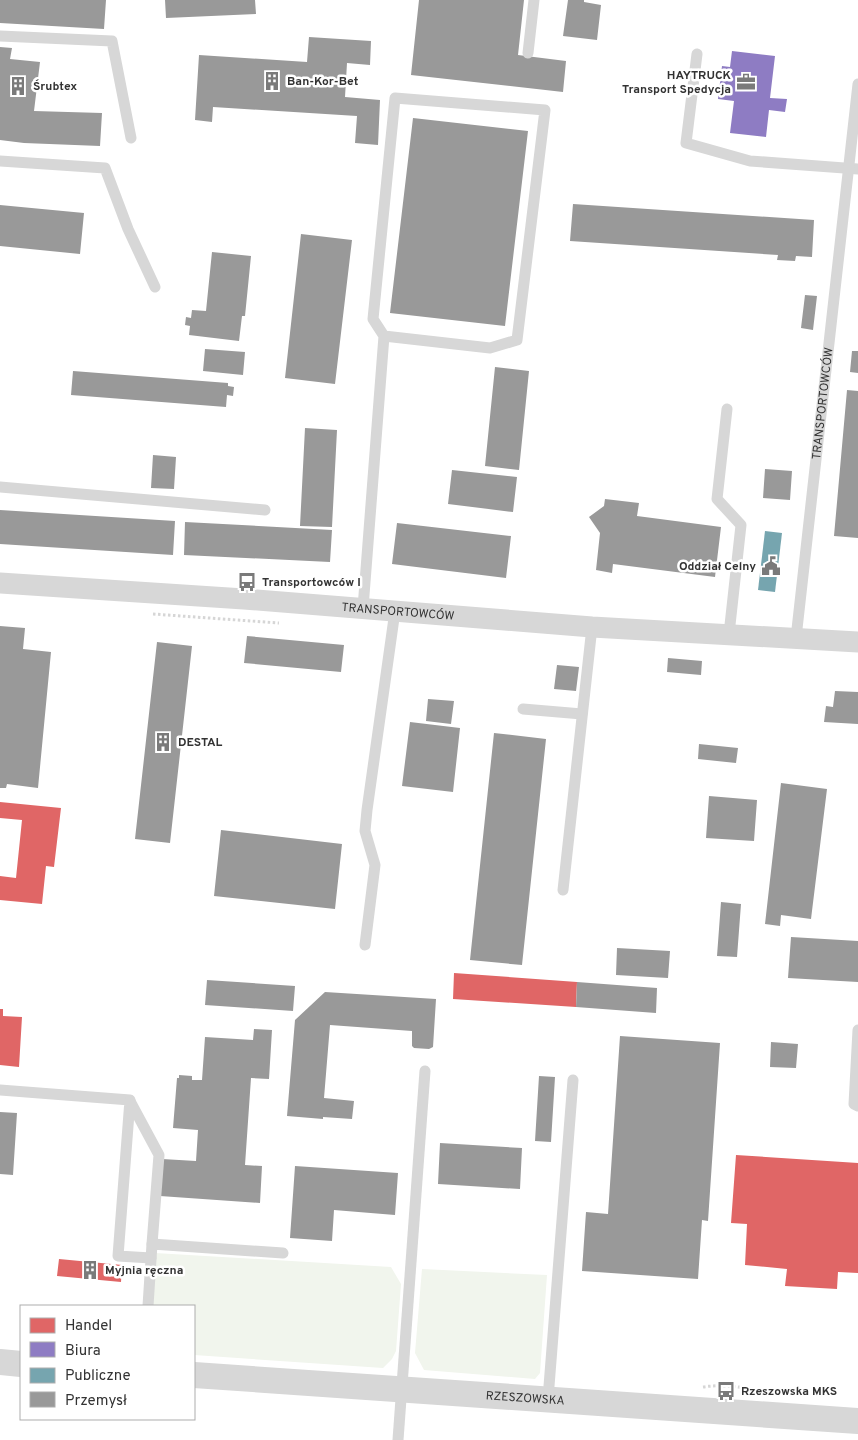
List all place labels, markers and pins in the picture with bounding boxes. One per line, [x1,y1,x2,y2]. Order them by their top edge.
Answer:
place label: HAYTRUCK Transport Spedycja [622,68,731,98]
building icon: Ban-Kor-Bet [261,70,283,92]
office icon: HAYTRUCK Transport Spedycja [735,71,757,93]
place label: Ban-Kor-Bet [287,74,359,90]
building icon: Śrubtex [7,75,29,97]
place label: Śrubtex [33,79,77,95]
public building icon: Oddział Celny [760,555,782,577]
place label: Oddział Celny [679,559,756,575]
bus stop icon: Transportowców I [236,571,258,593]
place label: Transportowców I [262,575,361,591]
building icon: DESTAL [152,731,174,753]
place label: DESTAL [178,735,222,751]
building icon: Myjnia ręczna [79,1259,101,1281]
place label: Myjnia ręczna [105,1263,183,1279]
bus stop icon: Rzeszowska MKS [715,1380,737,1402]
place label: Rzeszowska MKS [741,1384,837,1400]

